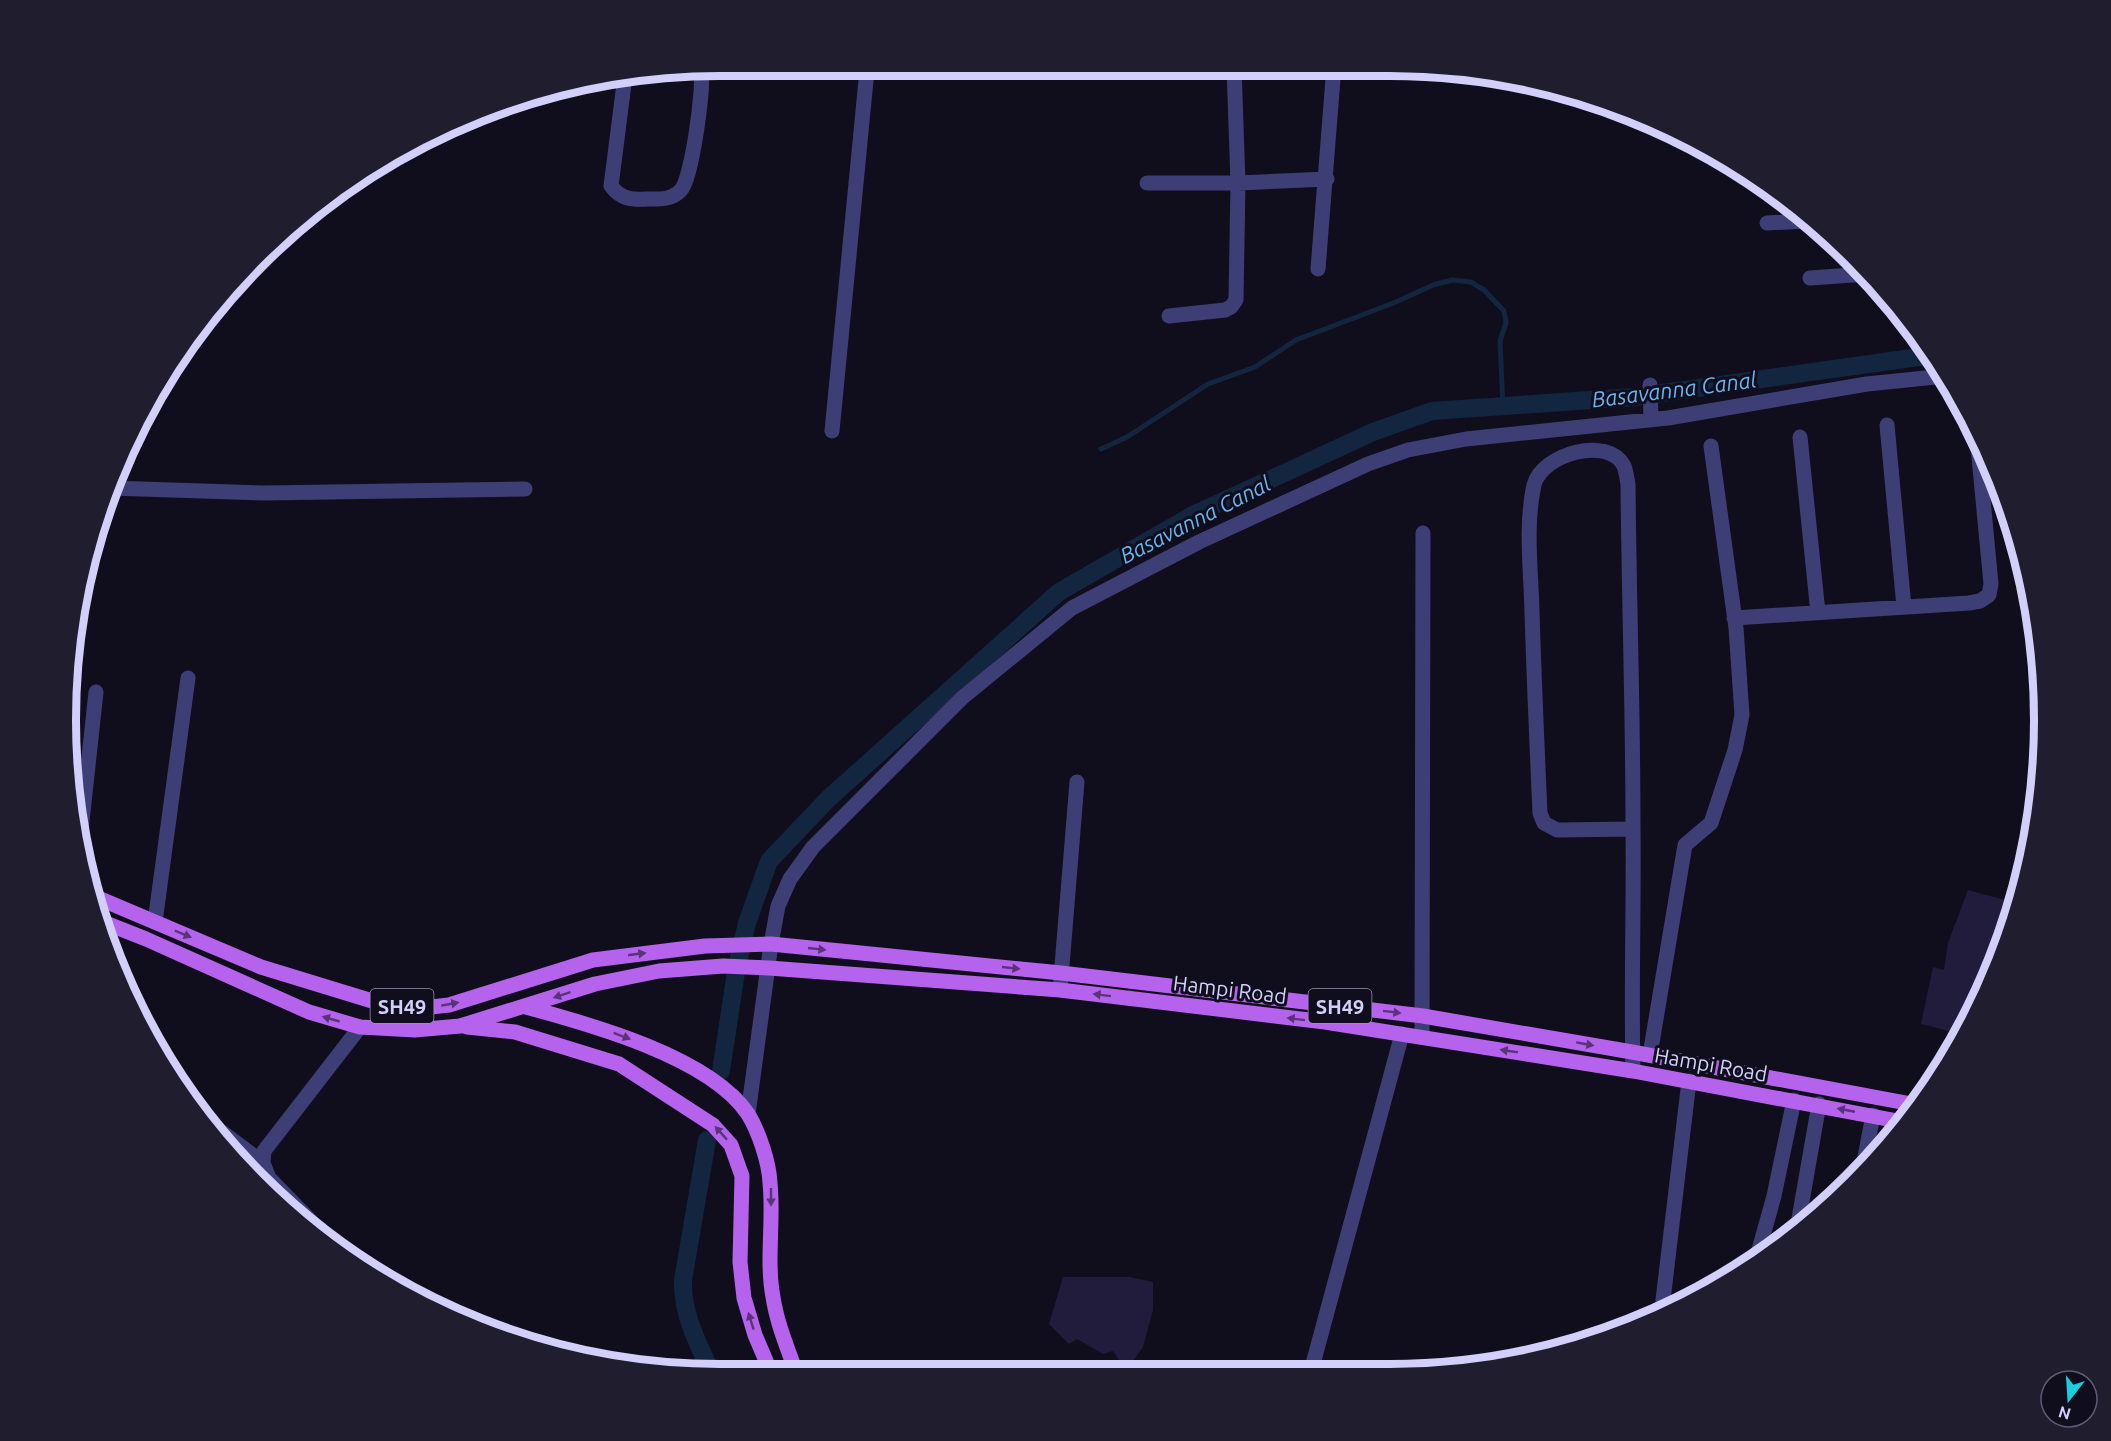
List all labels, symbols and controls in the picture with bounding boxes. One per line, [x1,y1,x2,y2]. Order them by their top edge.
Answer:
water label: Basavanna Canal [1590,366,1758,412]
water label: Basavanna Canal [1115,470,1275,568]
one-way arrow [175,930,192,939]
one-way arrow [807,944,826,953]
one-way arrow [628,950,647,959]
one-way arrow [1001,963,1020,973]
street label: Hampi Road [1172,970,1288,1008]
road number: SH49 [370,989,434,1023]
road number: SH49 [1308,989,1372,1023]
one-way arrow [553,990,571,1000]
one-way arrow [1093,990,1112,1000]
one-way arrow [440,999,459,1008]
one-way arrow [1383,1008,1402,1017]
one-way arrow [322,1014,340,1023]
one-way arrow [1286,1014,1305,1023]
one-way arrow [613,1031,631,1041]
one-way arrow [1575,1039,1594,1048]
street label: Hampi Road [1653,1042,1769,1086]
one-way arrow [1500,1047,1519,1056]
one-way arrow [1837,1105,1856,1114]
one-way arrow [715,1126,728,1141]
one-way arrow [766,1187,775,1206]
one-way arrow [746,1312,755,1330]
north arrow [2039,1369,2099,1429]
text: N [2056,1403,2073,1424]

